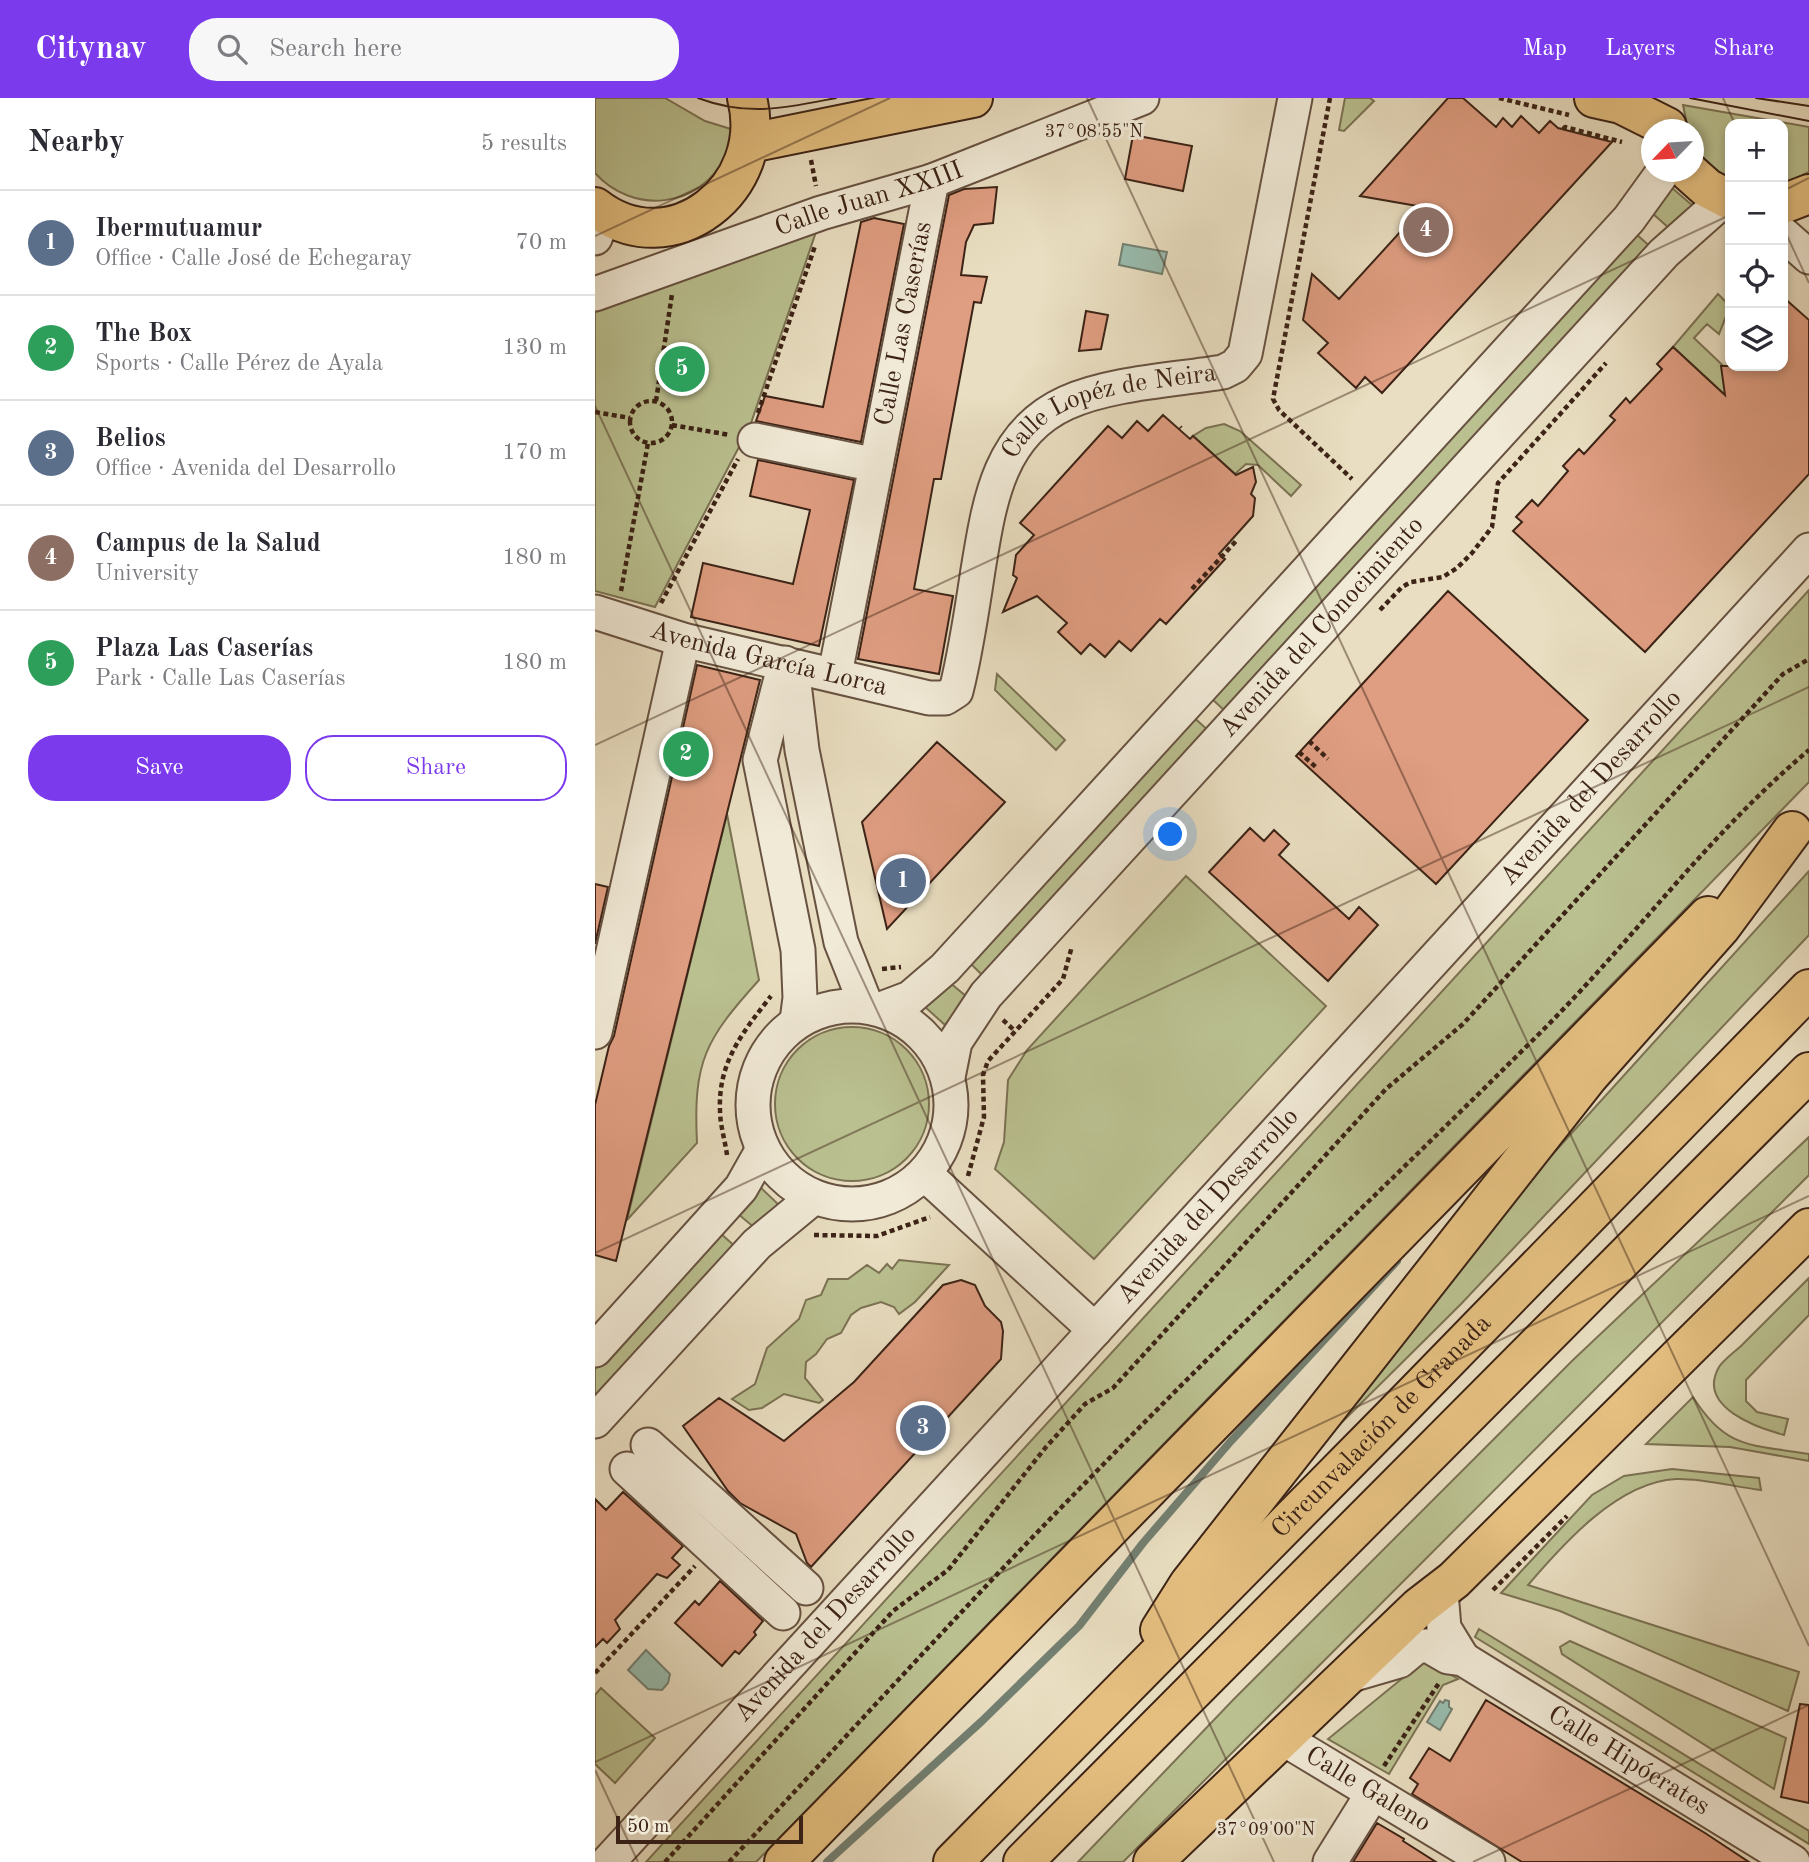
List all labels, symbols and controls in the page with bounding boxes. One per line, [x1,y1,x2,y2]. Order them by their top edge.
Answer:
search box [189,18,679,81]
icon: search [213,30,251,68]
text: Citynav [35,33,147,66]
text: Search here [269,36,402,62]
text: Map [1523,37,1567,61]
text: Layers [1605,37,1675,61]
text: Share [1713,37,1774,61]
north arrow [1641,119,1704,182]
map controls [1725,119,1788,371]
button: + [1725,119,1788,182]
text: 37°08'55"N [1045,123,1143,141]
text: Nearby [28,128,125,158]
text: 5 results [481,132,567,155]
street label: Calle Juan XXIII [772,157,967,241]
button: − [1725,182,1788,245]
pin: 4 [1403,204,1449,256]
text: Ibermutuamur [95,216,262,242]
street label: Calle Las Caserías [871,219,937,428]
text: 1 [44,231,58,254]
text: 70 m [516,231,567,254]
button: locate [1725,245,1788,308]
text: Office · Calle José de Echegaray [95,247,412,270]
button: layers [1725,308,1788,371]
text: The Box [95,321,192,347]
text: 2 [44,336,58,359]
text: 130 m [502,336,567,359]
pin: 5 [659,343,705,395]
text: Sports · Calle Pérez de Ayala [95,352,383,375]
street label: Calle Lopéz de Neira [997,360,1218,463]
text: Belios [95,426,166,452]
text: 3 [44,441,58,464]
text: 170 m [502,441,567,464]
text: Office · Avenida del Desarrollo [95,457,396,480]
street label: Avenida del Conocimiento [1215,512,1429,743]
text: Campus de la Salud [95,531,321,557]
text: 4 [44,546,58,569]
text: 180 m [502,546,567,569]
text: University [95,562,199,585]
street label: Avenida García Lorca [647,617,890,701]
text: Plaza Las Caserías [95,636,313,662]
text: 5 [44,651,58,674]
text: 180 m [502,651,567,674]
text: Park · Calle Las Caserías [95,667,345,690]
street label: Avenida del Desarrollo [1495,685,1687,891]
pin: 2 [663,728,709,780]
button: Save [28,735,291,801]
button: Share [305,735,567,801]
your location [1153,817,1187,851]
pin: 1 [880,855,926,907]
street label: Avenida del Desarrollo [1113,1103,1304,1309]
street label: Circunvalación de Granada [1267,1310,1497,1543]
pin: 3 [900,1402,946,1454]
street label: Avenida del Desarrollo [730,1522,921,1727]
street label: Calle Hipócrates [1543,1701,1714,1820]
street label: Calle Galeno [1301,1742,1435,1837]
scale bar [616,1813,803,1845]
text: 50 m [627,1818,669,1837]
text: 37°09'00"N [1217,1821,1315,1839]

